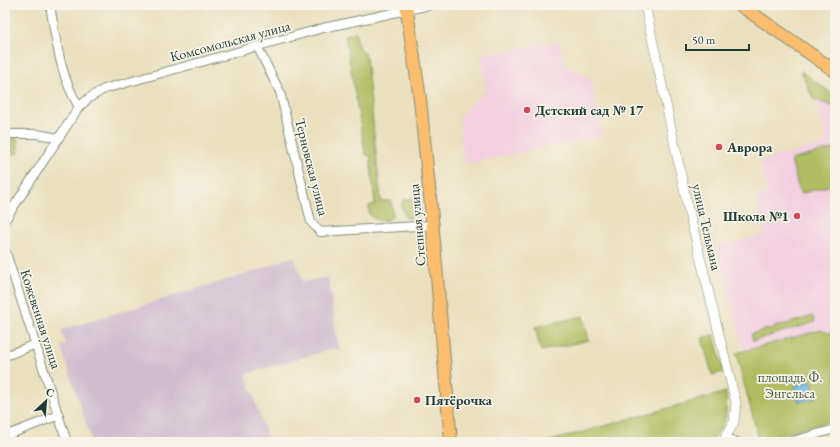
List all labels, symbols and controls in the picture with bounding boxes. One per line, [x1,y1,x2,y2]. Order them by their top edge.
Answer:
street label: Комсомольская улица [168,16,292,66]
scale bar [686,26,749,52]
text: 50 m [692,32,716,48]
place label: Детский сад № 17 [535,101,644,119]
marker: Детский сад № 17 [522,105,532,115]
street label: Терновская улица [291,116,333,218]
place label: Аврора [726,138,773,156]
marker: Аврора [714,142,724,152]
street label: улица Тельмана [688,182,726,273]
street label: Степная улица [404,183,430,267]
place label: Школа №1 [723,207,789,225]
marker: Школа №1 [792,211,802,221]
street label: Кожевенная улица [16,267,66,372]
park label: площадь Ф. Энгельса [758,368,822,402]
north arrow [26,381,66,421]
text: С [44,384,57,400]
place label: Пятёрочка [425,391,493,409]
marker: Пятёрочка [412,395,422,405]

